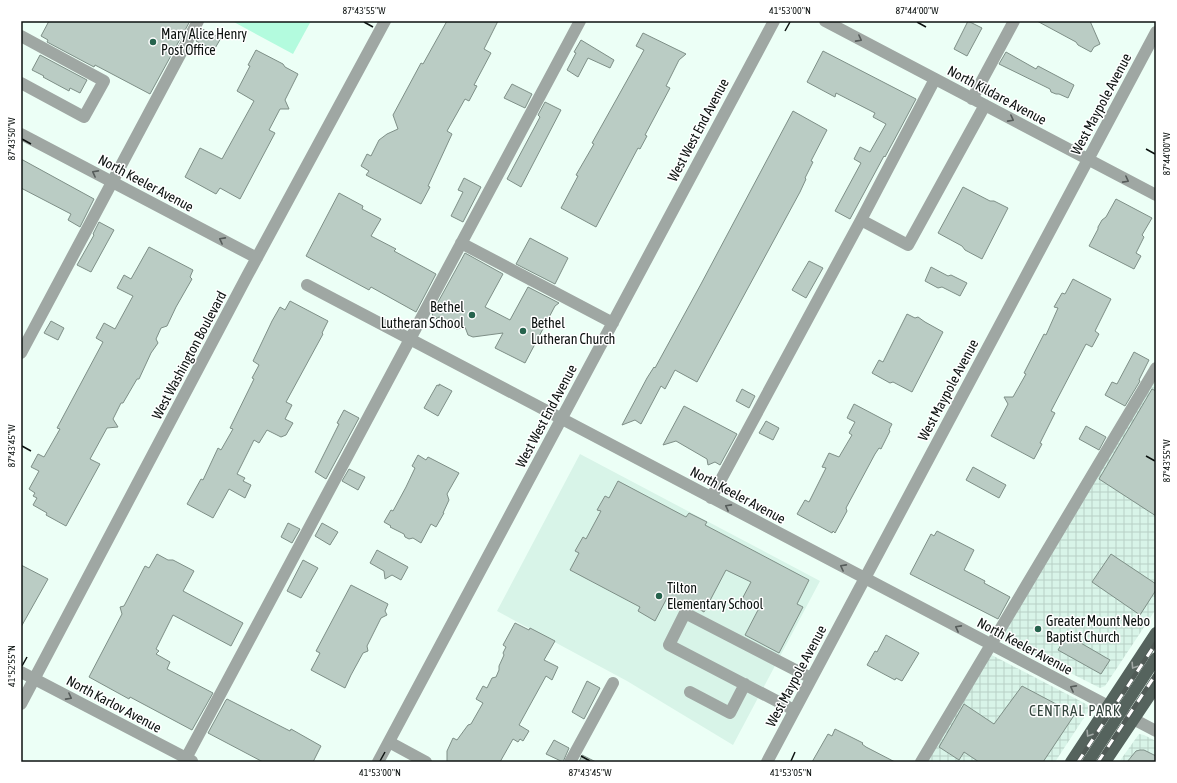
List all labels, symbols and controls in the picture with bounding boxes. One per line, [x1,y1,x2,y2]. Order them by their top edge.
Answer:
text: 87°43'55"W [342,5,386,16]
text: 41°53'00"N [769,5,811,16]
text: 87°44'00"W [895,5,939,16]
place label: Mary Alice Henry Post Office [161,26,247,58]
one-way arrow [855,34,862,42]
marker: Mary Alice Henry Post Office [148,37,158,47]
street label: West Maypole Avenue [1068,51,1134,157]
street label: North Kildare Avenue [945,62,1049,128]
street label: West West End Avenue [664,76,732,184]
one-way arrow [1007,114,1015,122]
text: 87°43'50"W [6,117,17,161]
text: 87°44'00"W [1161,132,1172,176]
street label: North Keeler Avenue [96,151,196,215]
one-way arrow [91,171,99,178]
one-way arrow [1122,175,1130,183]
one-way arrow [219,237,226,245]
street label: West Washington Boulevard [148,288,230,422]
place label: Bethel Lutheran School [381,299,464,331]
marker: Bethel Lutheran School [467,310,477,320]
place label: Bethel Lutheran Church [531,315,615,347]
marker: Bethel Lutheran Church [518,326,528,336]
street label: West Maypole Avenue [915,337,981,443]
street label: West West End Avenue [512,362,580,470]
text: 87°43'45"W [6,424,17,468]
text: 87°43'55"W [1161,439,1172,483]
street label: North Keeler Avenue [688,463,788,527]
one-way arrow [725,504,732,511]
one-way arrow [840,564,847,572]
place label: Tilton Elementary School [667,580,763,612]
marker: Tilton Elementary School [654,591,664,601]
place label: Greater Mount Nebo Baptist Church [1046,613,1150,645]
street label: North Keeler Avenue [975,614,1075,678]
street label: West Maypole Avenue [763,623,829,729]
marker: Greater Mount Nebo Baptist Church [1033,624,1043,634]
one-way arrow [955,625,962,632]
text: 41°52'55"N [6,645,17,687]
one-way arrow [1132,662,1139,669]
street label: North Karlov Avenue [64,672,164,736]
one-way arrow [1070,685,1077,693]
one-way arrow [65,692,72,700]
district label: CENTRAL PARK [1029,702,1121,719]
one-way arrow [1087,730,1094,737]
text: 41°53'00"N [359,767,401,778]
text: 87°43'45"W [568,767,612,778]
text: 41°53'05"N [770,767,812,778]

